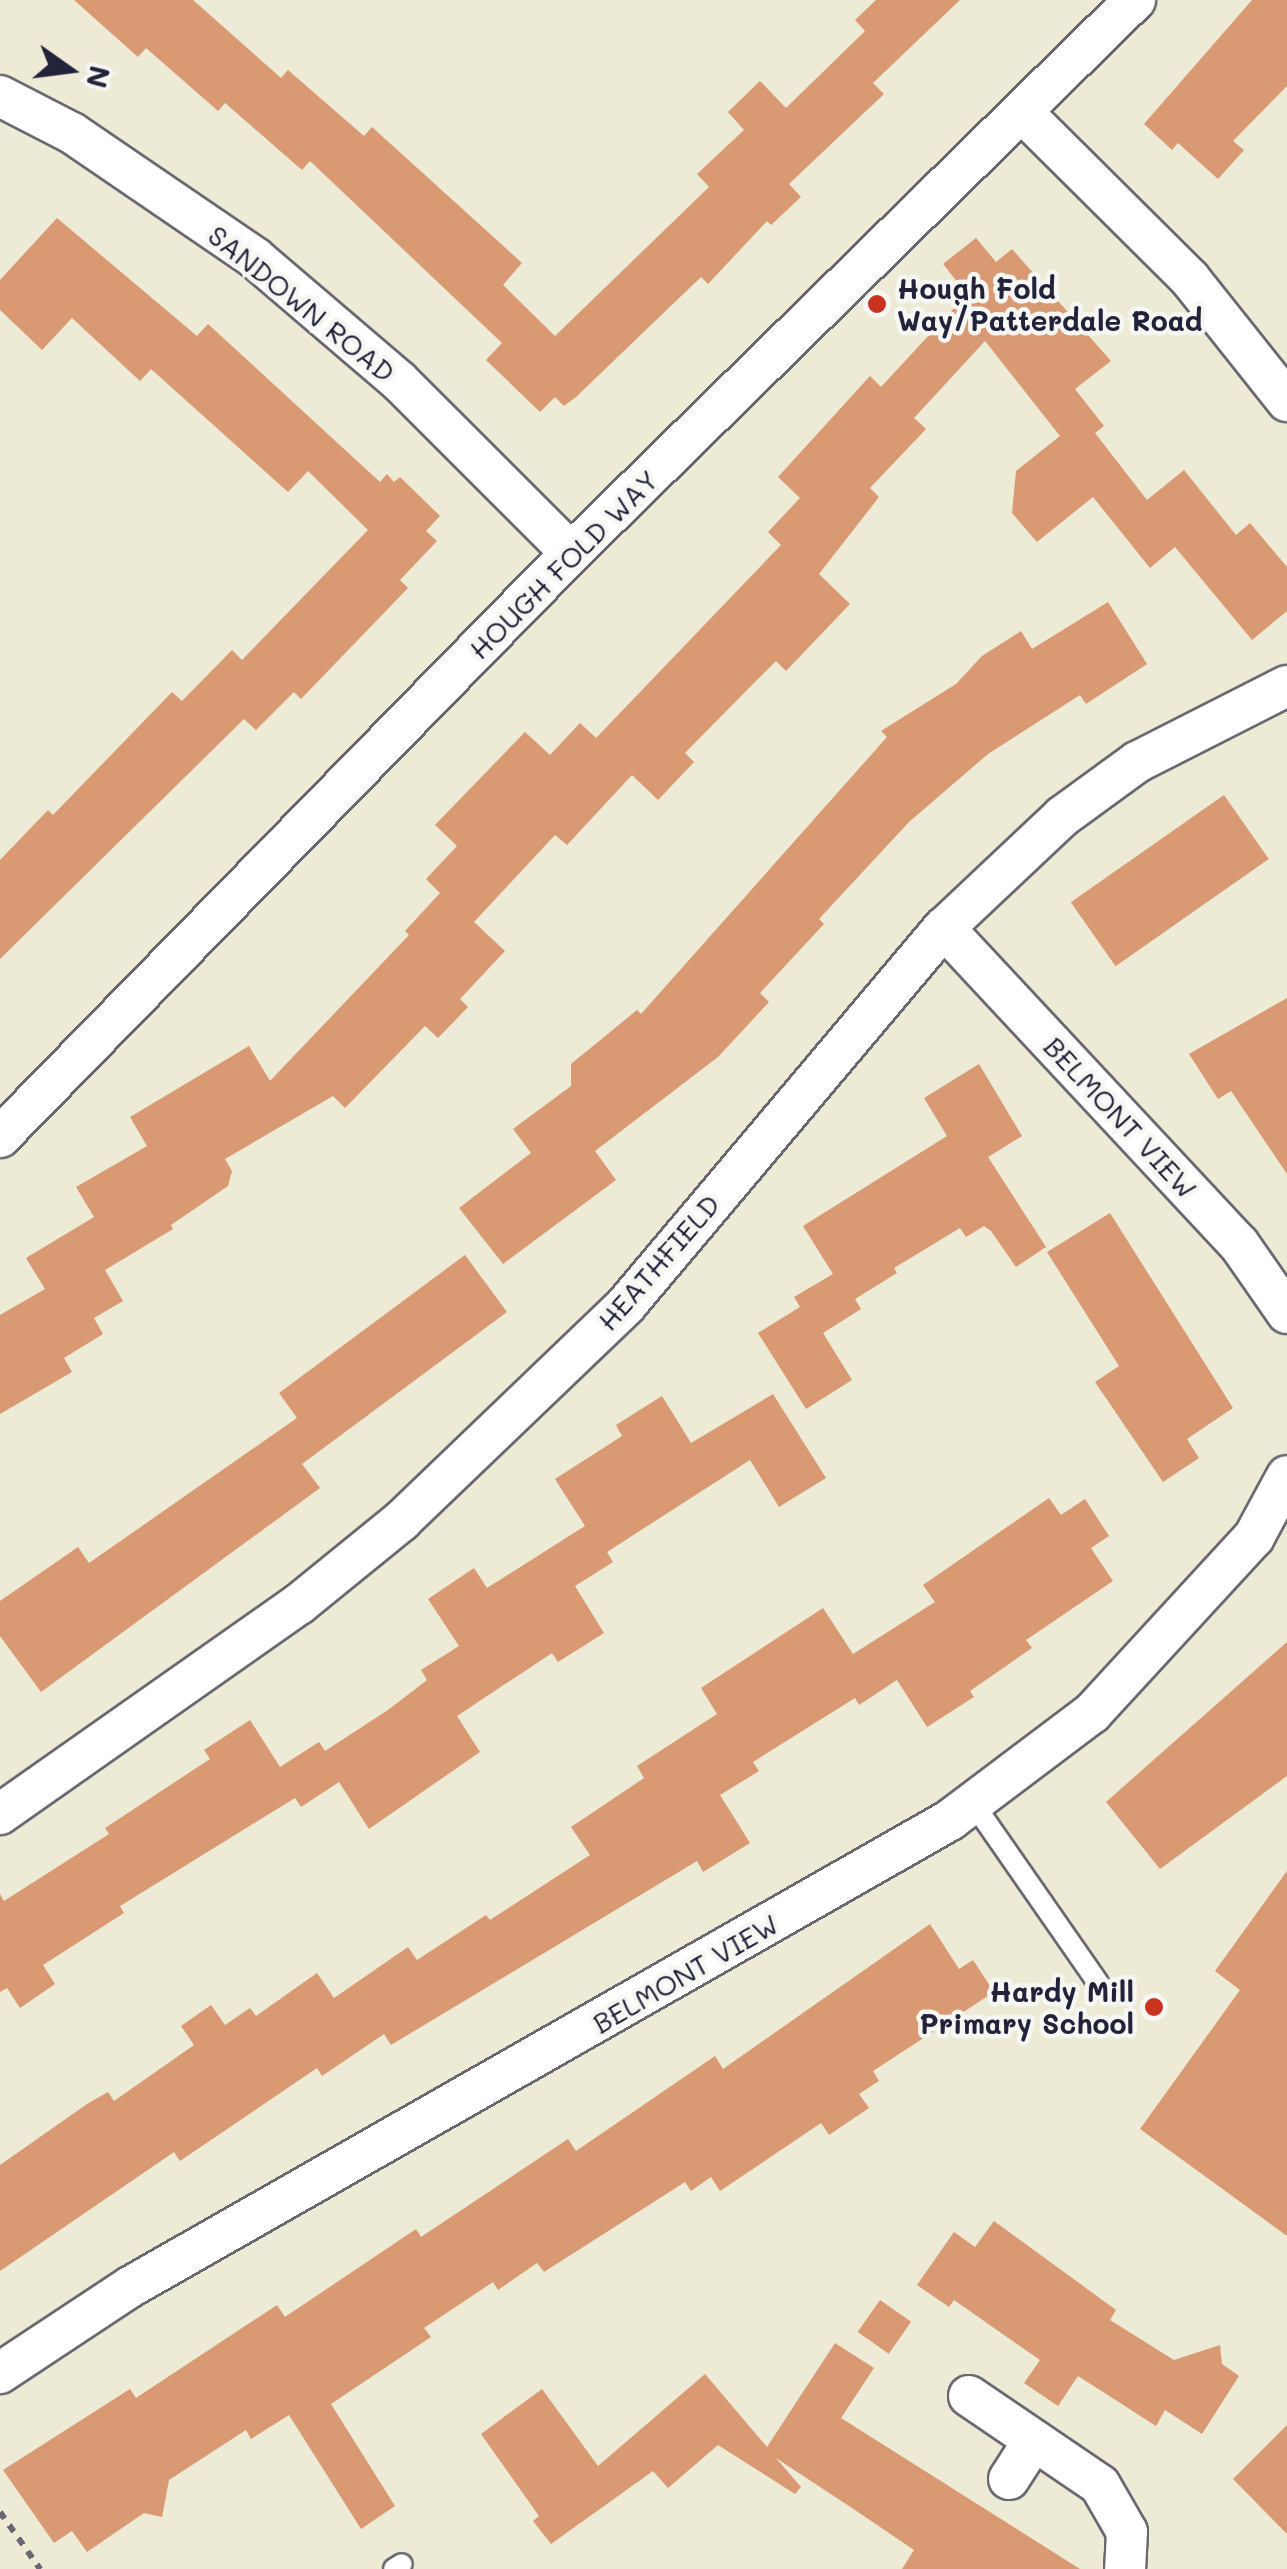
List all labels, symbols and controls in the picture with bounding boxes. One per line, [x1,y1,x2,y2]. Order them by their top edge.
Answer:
north arrow [20,20,120,120]
text: N [79,63,119,92]
street label: SANDOWN ROAD [202,218,402,388]
place label: Hough Fold Way/Patterdale Road [897,271,1203,337]
marker: Hough Fold Way/Patterdale Road [866,293,888,315]
street label: HOUGH FOLD WAY [461,462,665,666]
street label: BELMONT VIEW [1038,1029,1204,1205]
street label: HEATHFIELD [590,1187,726,1337]
street label: BELMONT VIEW [586,1906,784,2040]
place label: Hardy Mill Primary School [919,1974,1134,2040]
marker: Hardy Mill Primary School [1143,1996,1165,2018]

